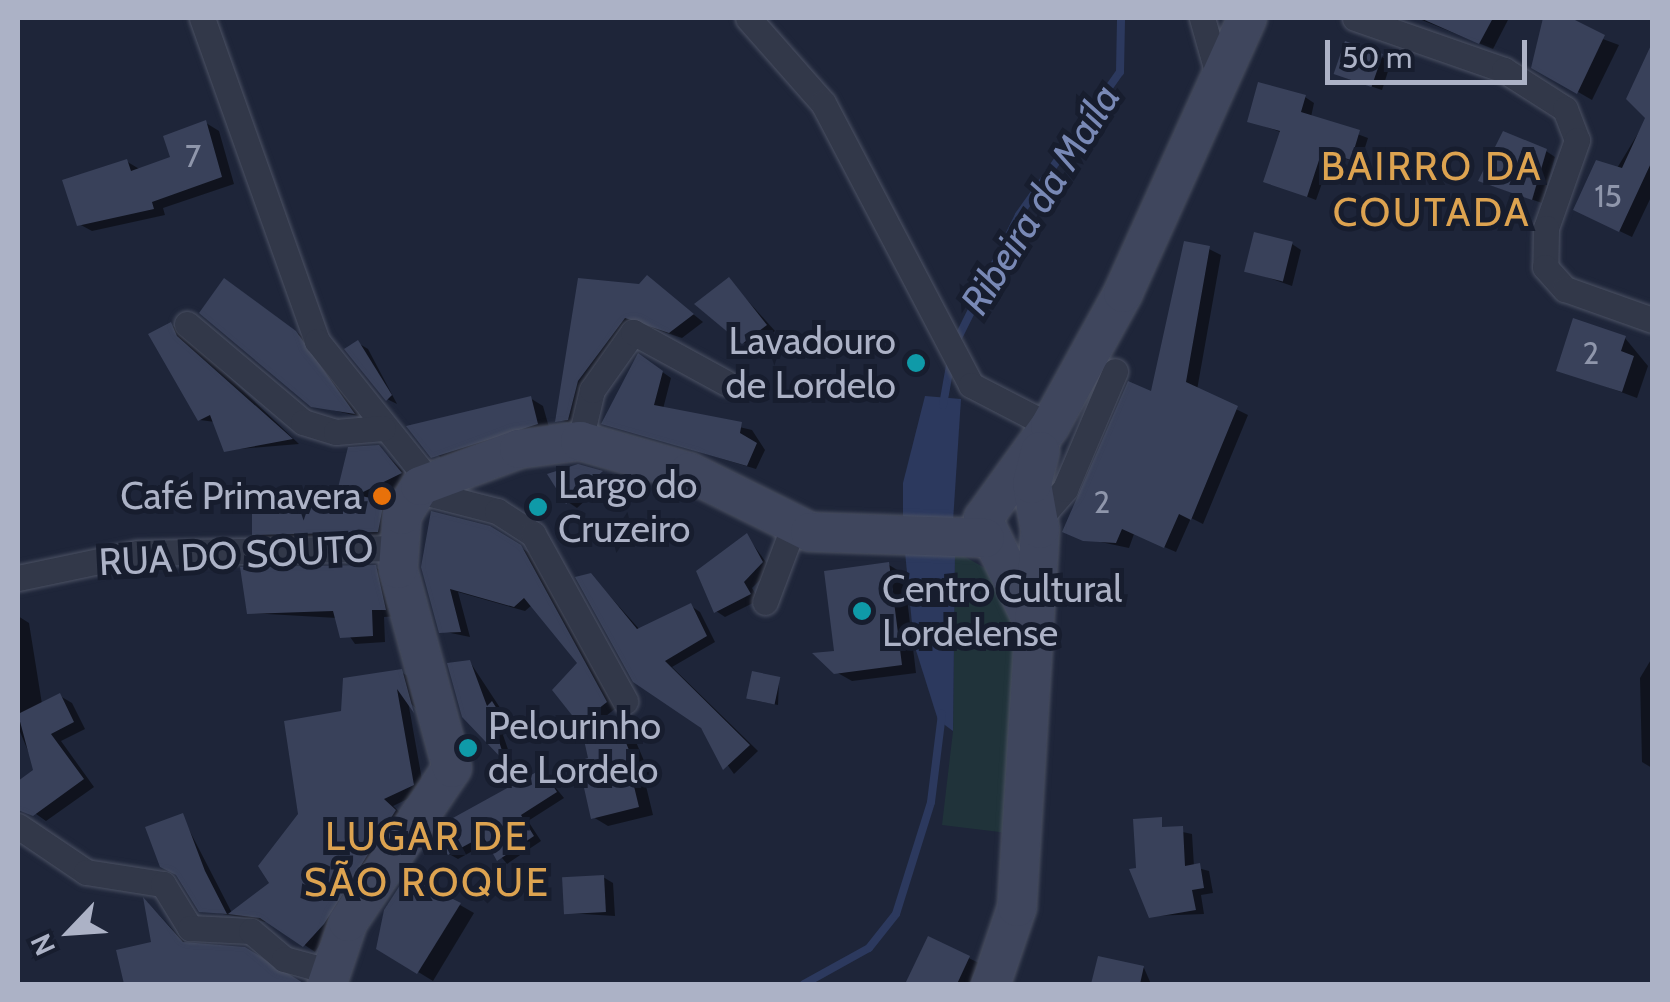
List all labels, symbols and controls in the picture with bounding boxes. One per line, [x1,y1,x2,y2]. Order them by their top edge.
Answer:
scale bar [1330,20,1532,82]
text: 50 m [1342,39,1412,76]
water label: Ribeira da Maíla [950,75,1130,323]
house number: 7 [185,137,201,175]
district label: BAIRRO DA COUTADA [1321,142,1543,236]
house number: 15 [1594,177,1622,215]
place label: Lavadouro de Lordelo [726,318,896,408]
house number: 2 [1583,334,1599,372]
marker: Lavadouro de Lordelo [905,352,927,374]
place label: Largo do Cruzeiro [558,462,697,552]
place label: Café Primavera [120,473,362,519]
house number: 2 [1094,483,1110,521]
marker: Café Primavera [371,485,393,507]
marker: Largo do Cruzeiro [527,496,549,518]
street label: RUA DO SOUTO [98,525,374,585]
place label: Centro Cultural Lordelense [882,566,1122,656]
marker: Centro Cultural Lordelense [851,600,873,622]
place label: Pelourinho de Lordelo [488,703,661,792]
marker: Pelourinho de Lordelo [457,737,479,759]
district label: LUGAR DE SÃO ROQUE [304,812,550,906]
north arrow [20,882,120,982]
text: N [23,929,62,961]

